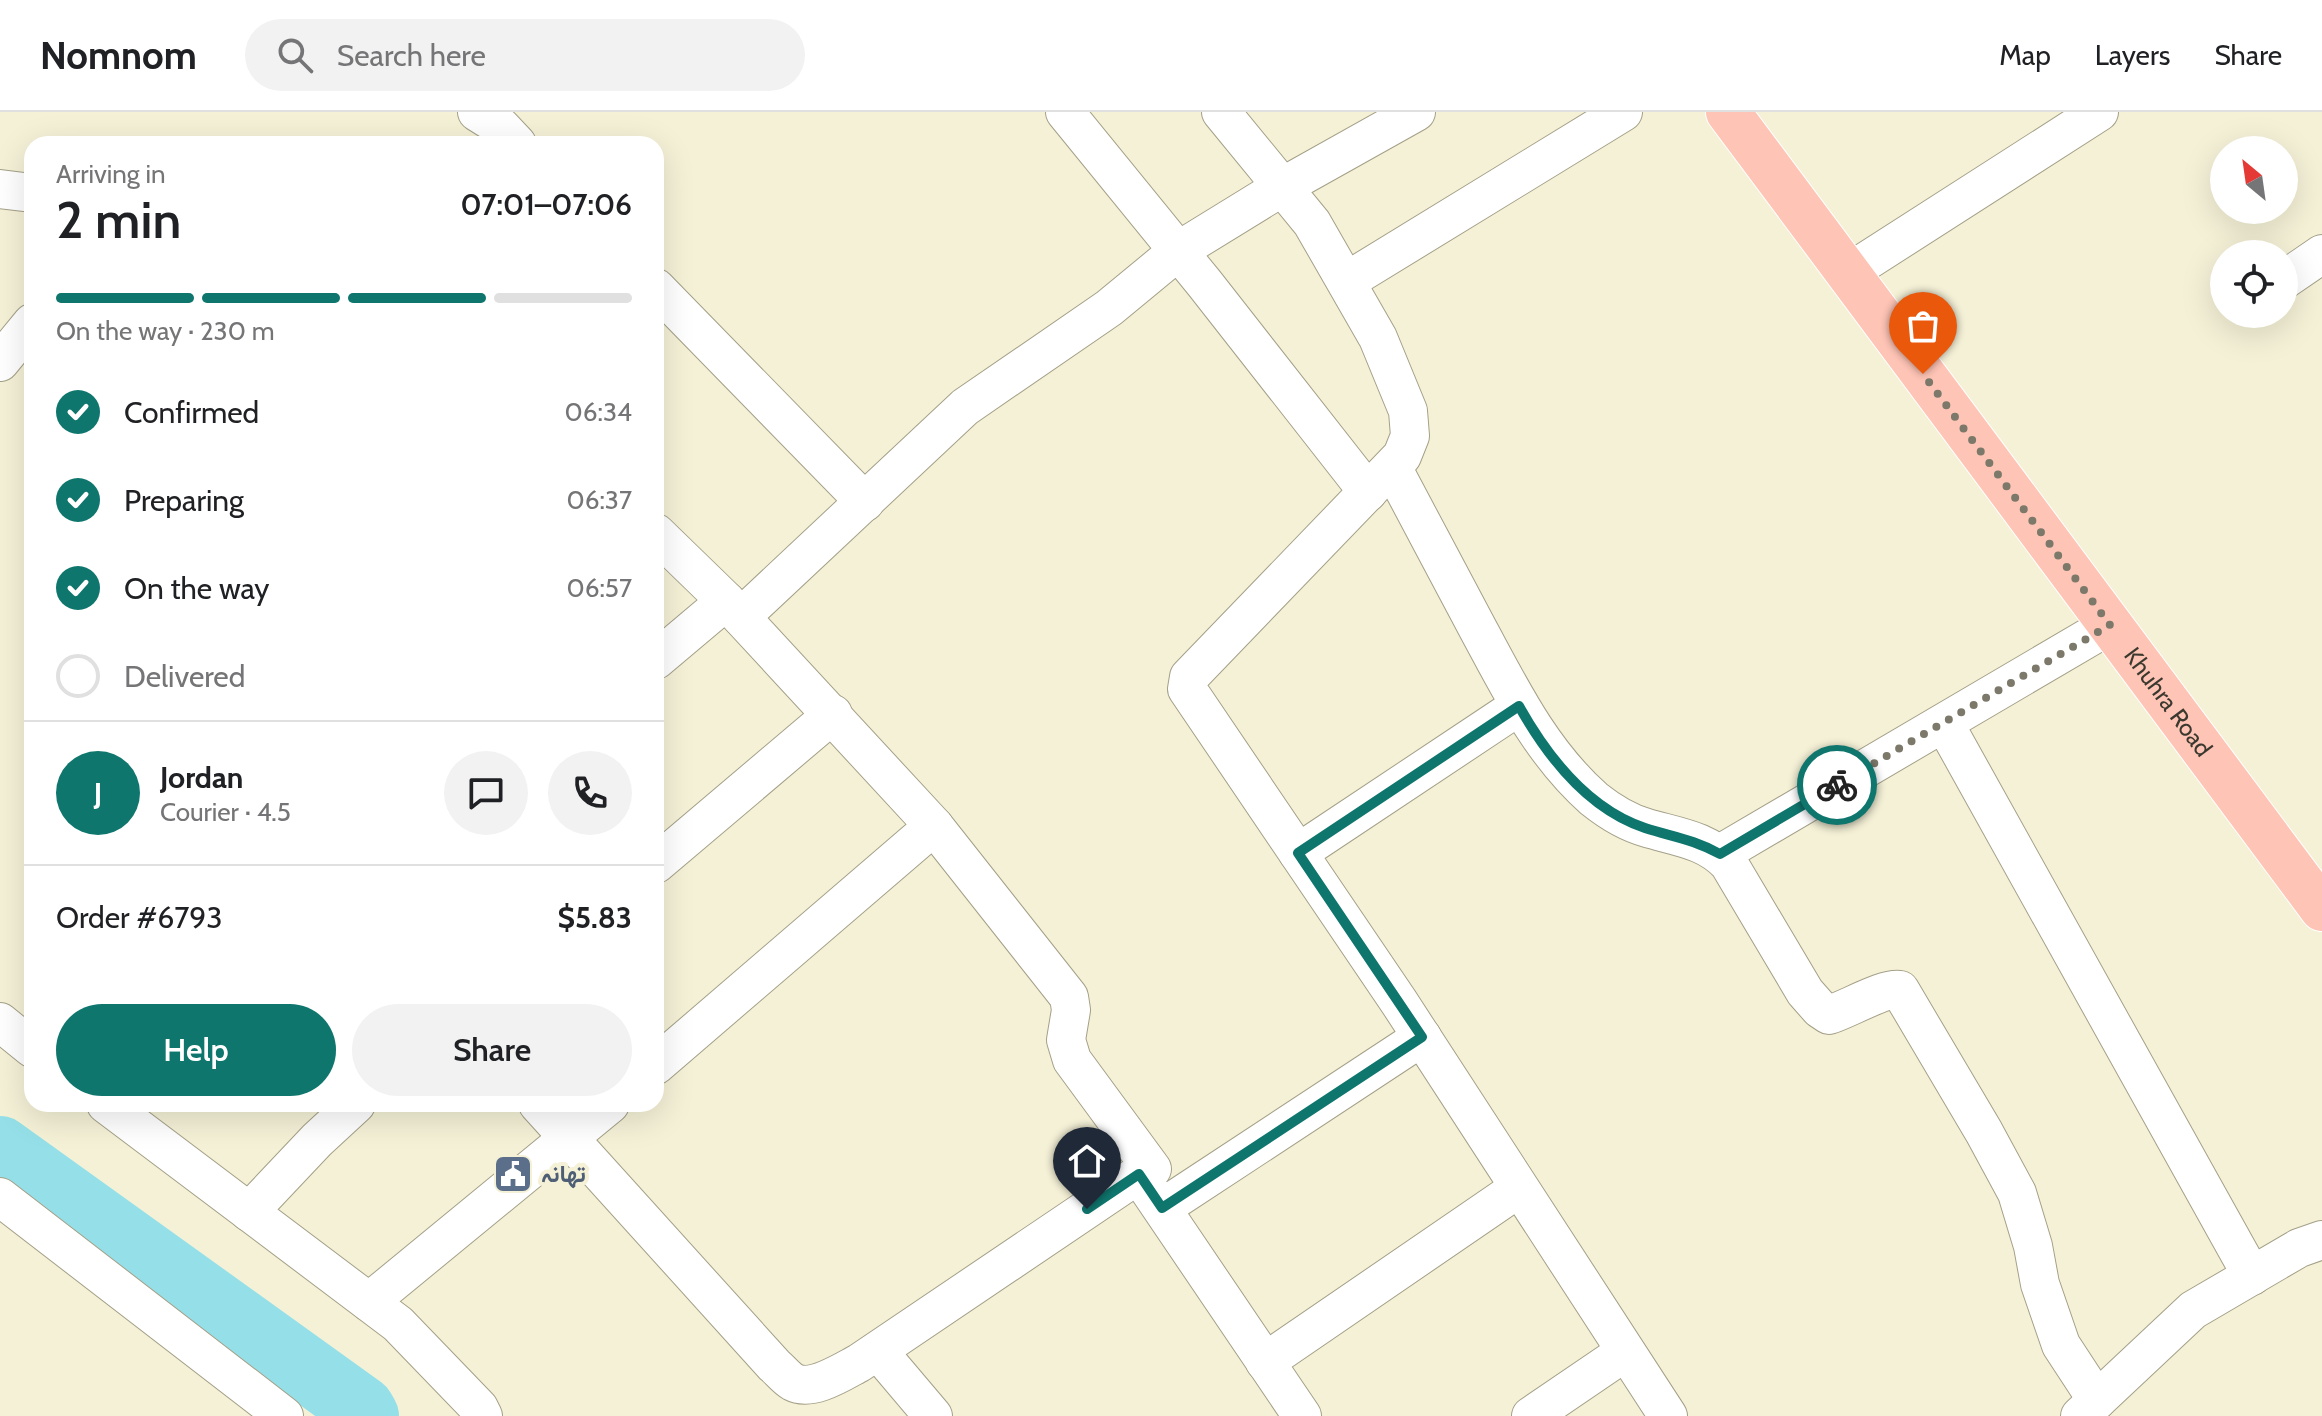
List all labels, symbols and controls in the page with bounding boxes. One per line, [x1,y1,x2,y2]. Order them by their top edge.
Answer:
search box [245,19,805,91]
text: Nomnom [40,32,197,79]
icon: search [273,33,317,77]
text: Search here [337,37,486,74]
text: Map [1999,38,2051,72]
text: Layers [2095,38,2170,72]
text: Share [2214,38,2282,72]
north arrow [2210,136,2298,224]
map controls [2210,136,2298,328]
text: Arriving in [56,158,166,190]
text: 07:01–07:06 [460,186,632,223]
text: 2 min [56,188,181,251]
button: locate [2210,240,2298,328]
pin [1889,292,1957,374]
icon: bag [1901,304,1945,348]
text: On the way · 230 m [56,315,274,347]
icon: check [56,390,100,434]
text: Confirmed [124,394,259,431]
text: 06:34 [565,396,632,428]
icon: check [56,478,100,522]
text: Preparing [124,482,244,519]
text: 06:37 [567,484,632,516]
icon: check [56,566,100,610]
text: On the way [124,570,269,607]
text: 06:57 [567,572,632,604]
street label: Khuhra Road [2118,642,2218,762]
text: Delivered [124,658,245,695]
courier [1797,745,1877,825]
button: chat [444,751,528,835]
button: phone [548,751,632,835]
text: Jordan [160,759,243,796]
icon: bike [1815,763,1859,807]
text: J [94,775,102,812]
text: Courier · 4.5 [160,796,291,828]
text: Order #6793 [56,899,223,936]
text: $5.83 [558,899,632,936]
button: Help [56,1004,336,1096]
button: Share [352,1004,632,1096]
pin [1053,1127,1121,1209]
icon: home [1065,1139,1109,1183]
public building icon: تھانہ [492,1153,534,1195]
place label: تھانہ [541,1159,586,1189]

